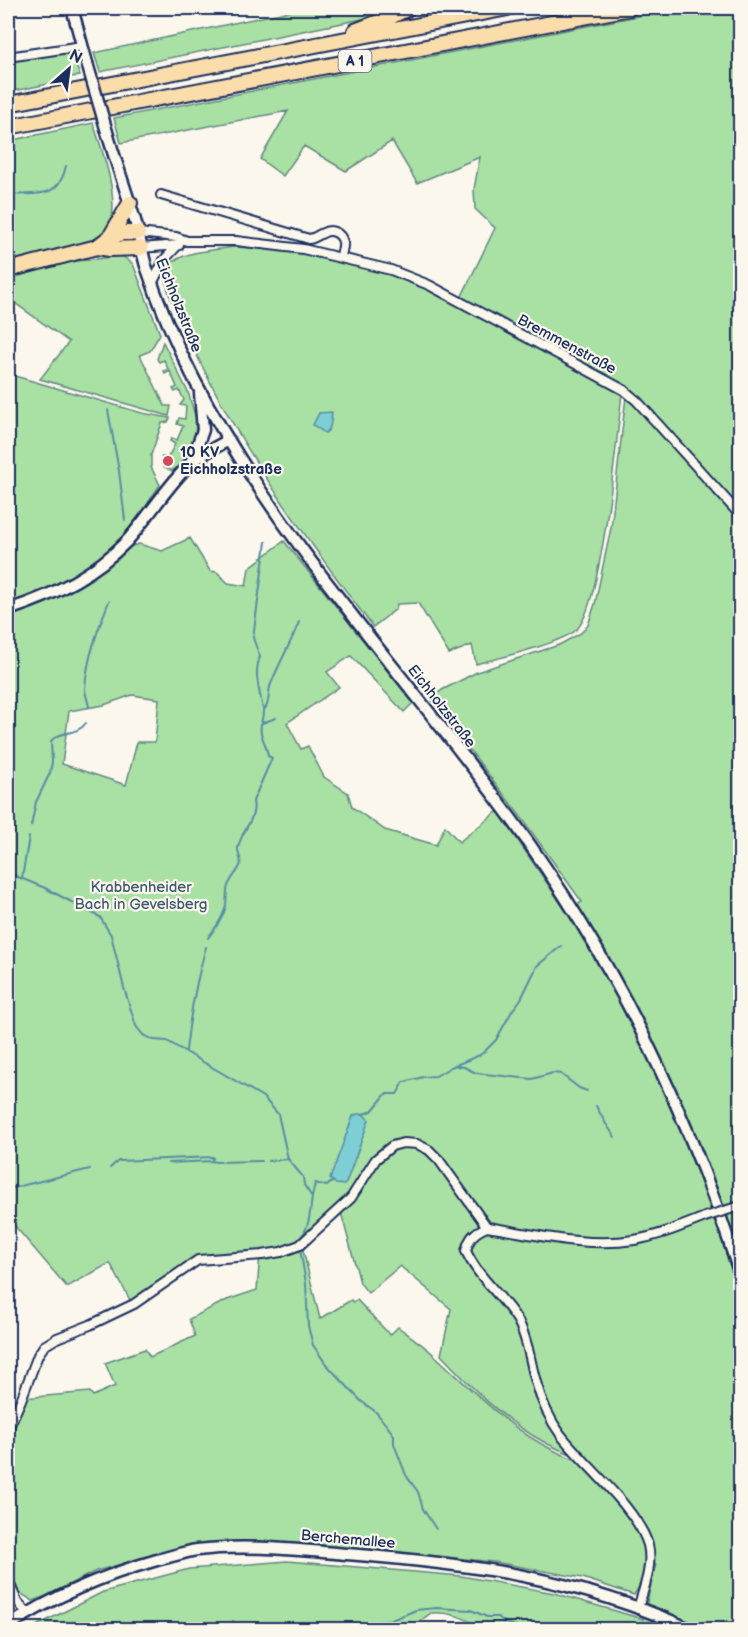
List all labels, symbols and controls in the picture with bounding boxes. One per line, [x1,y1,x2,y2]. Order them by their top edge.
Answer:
north arrow [39,39,99,99]
text: N [66,46,85,68]
road number: A 1 [338,50,372,72]
street label: Eichholzstraße [151,255,206,355]
street label: Bremmenstraße [514,310,620,379]
place label: 10 KV Eichholzstraße [180,443,282,479]
marker: 10 KV Eichholzstraße [161,454,175,468]
street label: Eichholzstraße [403,661,480,752]
park label: Krabbenheider Bach in Gevelsberg [75,878,208,914]
street label: Berchemallee [300,1526,396,1553]

